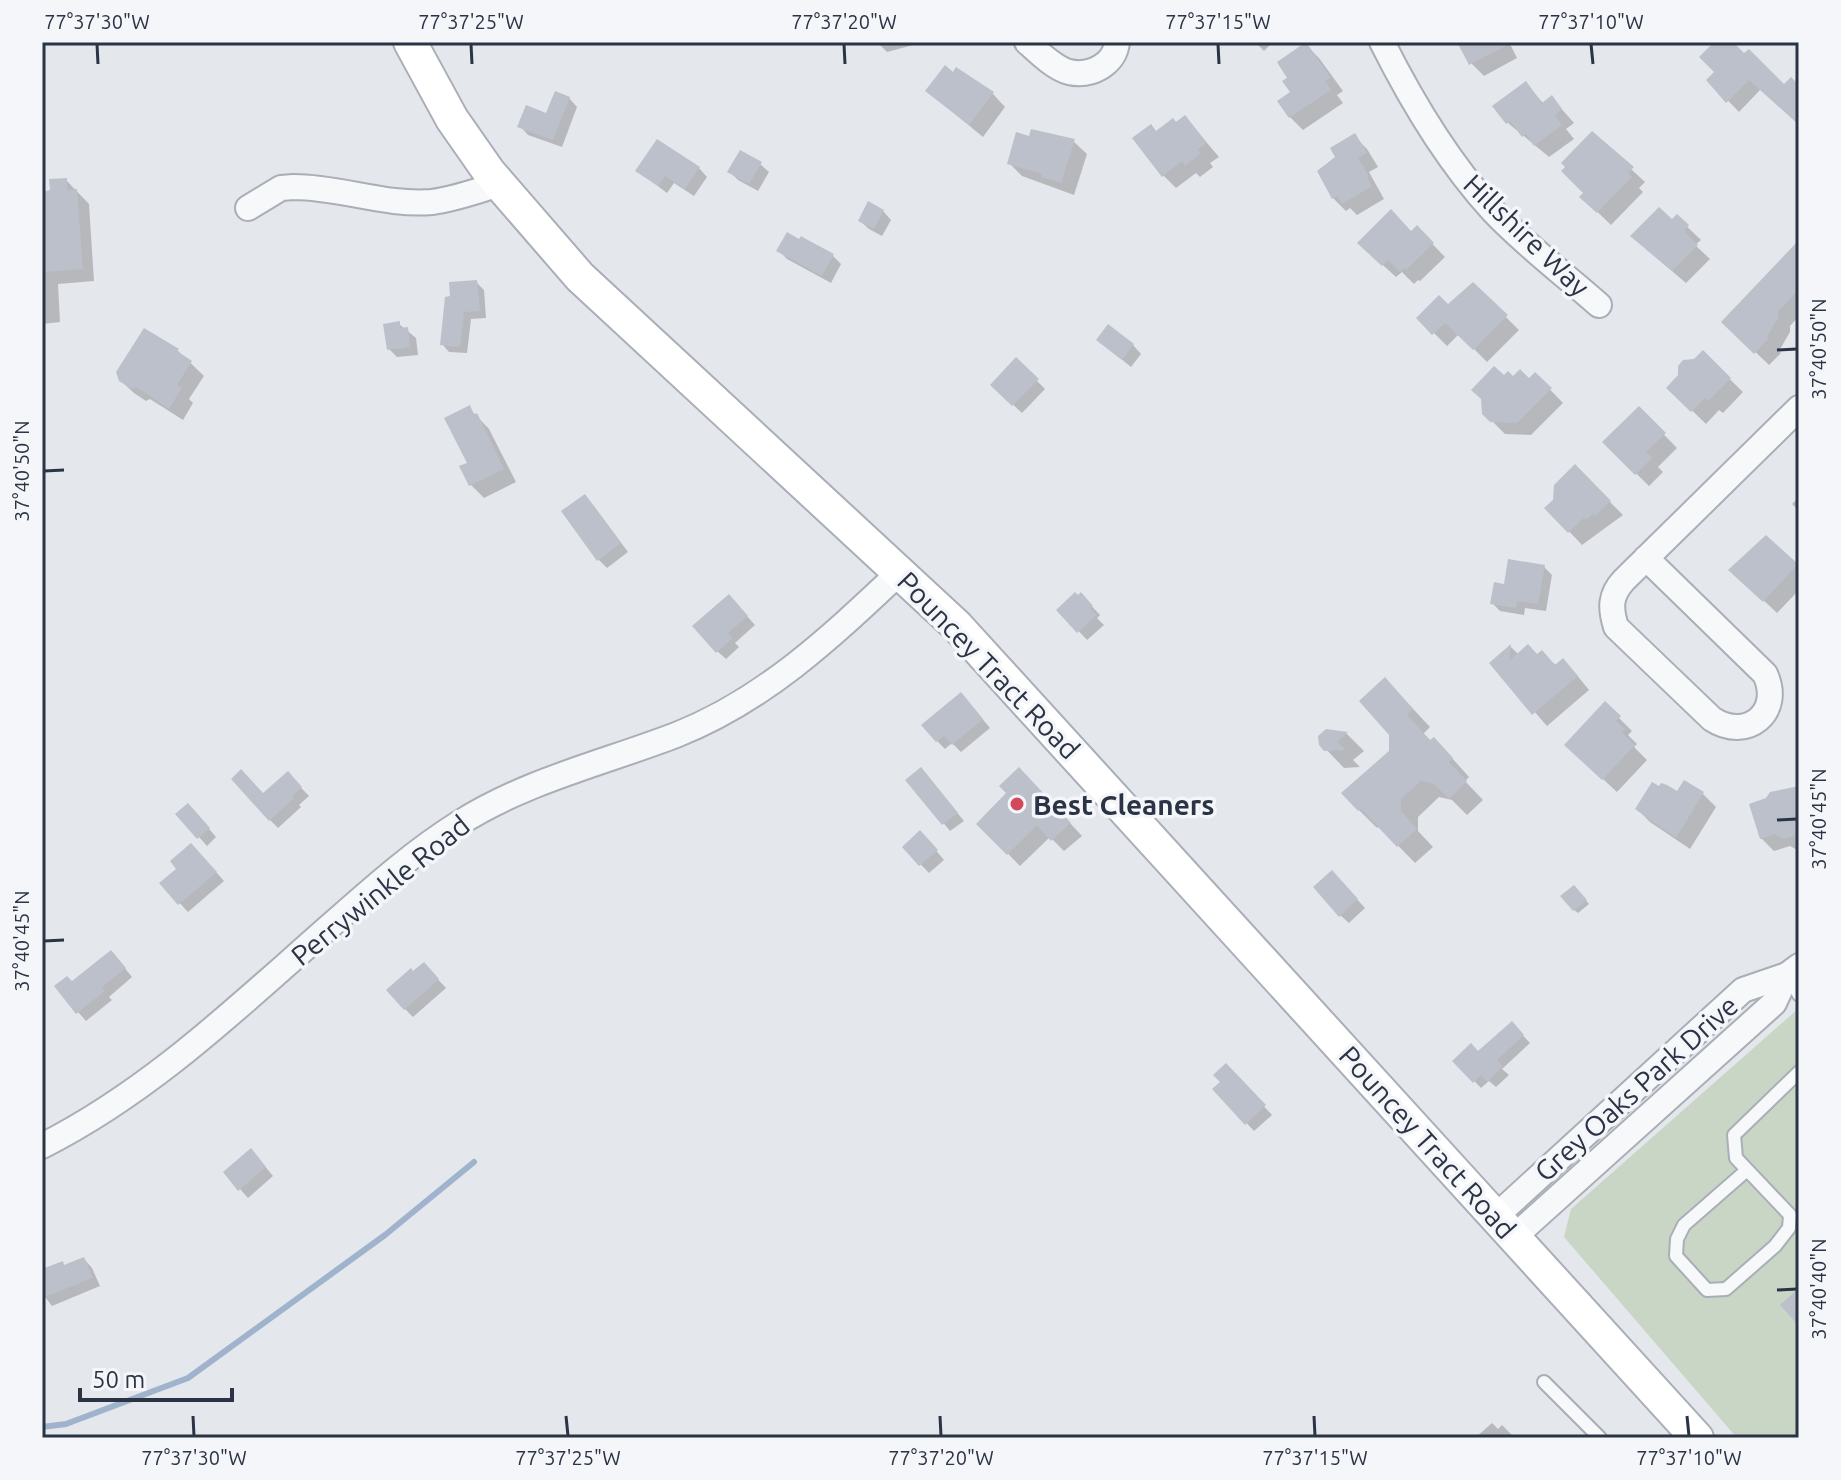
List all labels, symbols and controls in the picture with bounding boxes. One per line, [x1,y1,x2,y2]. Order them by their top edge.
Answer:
text: 77°37'30"W [44,10,150,33]
text: 77°37'25"W [418,10,524,33]
text: 77°37'20"W [791,10,897,33]
text: 77°37'15"W [1165,10,1271,33]
text: 77°37'10"W [1538,10,1644,33]
street label: Hillshire Way [1458,168,1596,302]
text: 37°40'50"N [1807,298,1830,400]
text: 37°40'50"N [10,420,33,522]
street label: Pouncey Tract Road [892,565,1086,765]
text: 37°40'45"N [1807,768,1830,870]
place label: Best Cleaners [1033,789,1215,820]
marker: Best Cleaners [1008,795,1026,813]
street label: Perrywinkle Road [285,809,475,971]
text: 37°40'45"N [10,890,33,992]
street label: Grey Oaks Park Drive [1528,989,1744,1187]
street label: Pouncey Tract Road [1334,1040,1522,1244]
text: 37°40'40"N [1807,1238,1830,1340]
scale bar [80,1352,232,1402]
text: 50 m [92,1366,145,1393]
text: 77°37'30"W [141,1446,247,1469]
text: 77°37'25"W [515,1446,621,1469]
text: 77°37'20"W [888,1446,994,1469]
text: 77°37'15"W [1262,1446,1368,1469]
text: 77°37'10"W [1636,1446,1742,1469]

